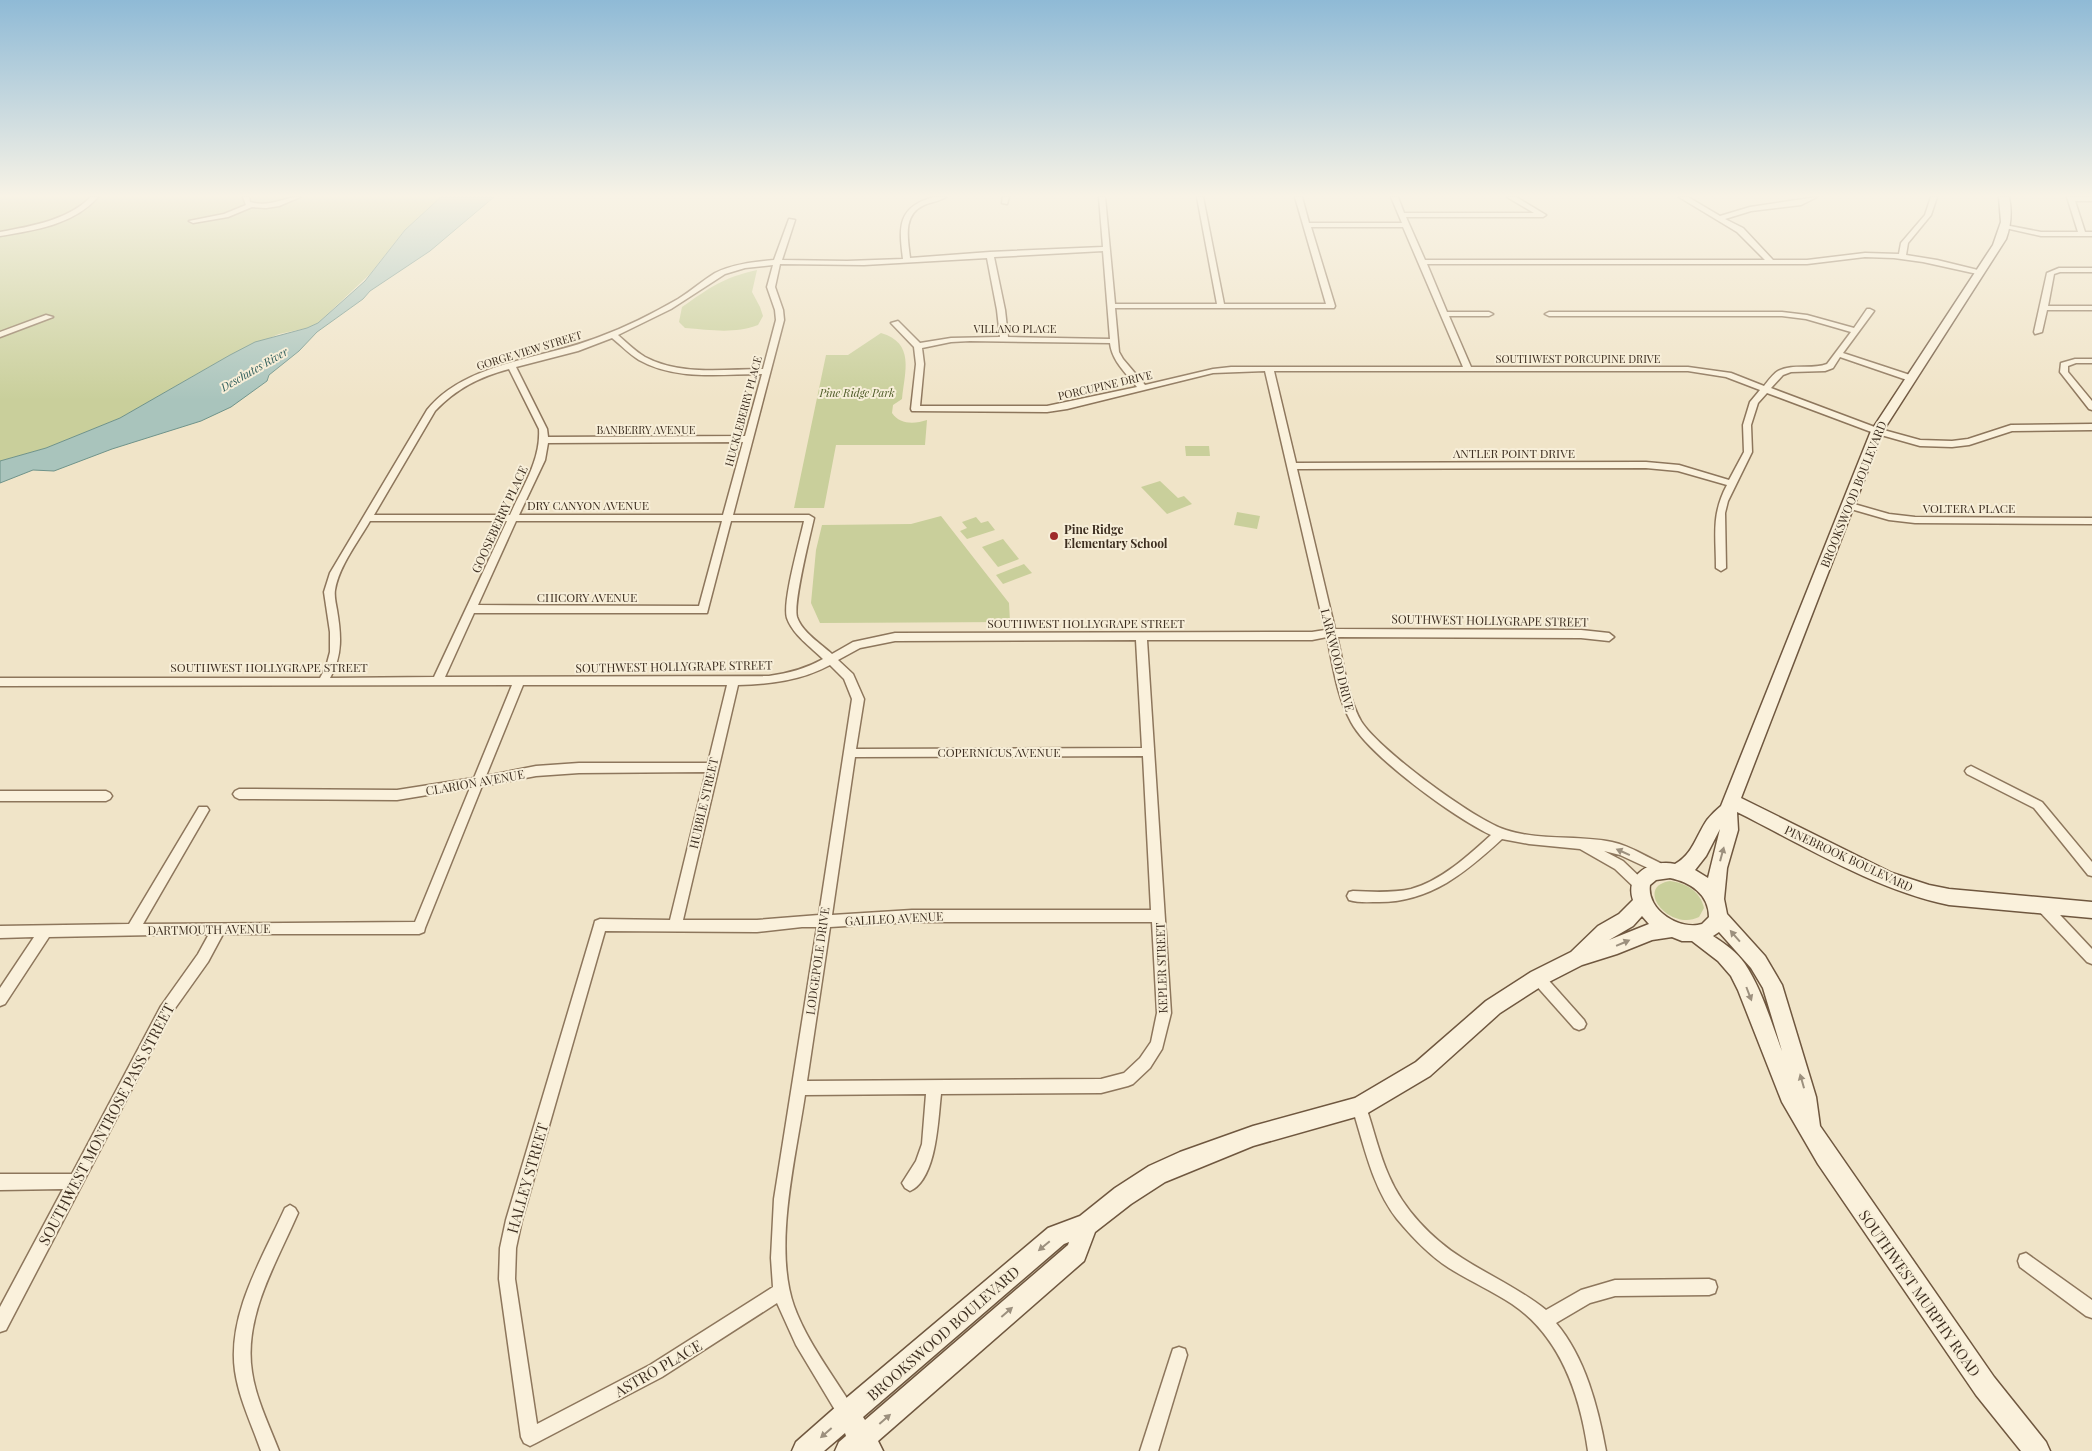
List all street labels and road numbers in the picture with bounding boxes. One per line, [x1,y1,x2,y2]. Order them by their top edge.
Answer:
street label: VILLANO PLACE [973,321,1057,336]
street label: GORGE VIEW STREET [474,327,584,373]
street label: SOUTHWEST PORCUPINE DRIVE [1496,351,1661,366]
street label: HUCKLEBERRY PLACE [721,354,765,468]
street label: PORCUPINE DRIVE [1056,367,1154,403]
street label: BROOKSWOOD BOULEVARD [1816,418,1890,570]
street label: BANBERRY AVENUE [597,422,696,437]
street label: ANTLER POINT DRIVE [1452,445,1575,461]
street label: GOOSEBERRY PLACE [467,463,531,575]
street label: DRY CANYON AVENUE [527,497,649,513]
street label: VOLTERA PLACE [1922,500,2015,516]
street label: CHICORY AVENUE [537,589,637,605]
street label: LARKWOOD DRIVE [1317,607,1359,713]
street label: SOUTHWEST HOLLYGRAPE STREET [1391,610,1589,630]
street label: SOUTHWEST HOLLYGRAPE STREET [987,615,1185,631]
street label: SOUTHWEST HOLLYGRAPE STREET [575,656,773,676]
street label: SOUTHWEST HOLLYGRAPE STREET [170,659,368,675]
street label: COPERNICUS AVENUE [938,744,1060,760]
street label: HUBBLE STREET [685,755,721,850]
street label: CLARION AVENUE [424,765,526,799]
street label: PINEBROOK BOULEVARD [1782,821,1916,895]
street label: LODGEPOLE DRIVE [802,906,832,1016]
street label: GALILEO AVENUE [844,907,944,929]
street label: DARTMOUTH AVENUE [147,920,271,938]
street label: KEPLER STREET [1151,922,1171,1014]
street label: SOUTHWEST MONTROSE PASS STREET [33,999,179,1249]
street label: HALLEY STREET [502,1120,552,1236]
street label: SOUTHWEST MURPHY ROAD [1855,1206,1985,1381]
street label: BROOKSWOOD BOULEVARD [863,1261,1024,1405]
street label: ASTRO PLACE [610,1335,705,1402]

